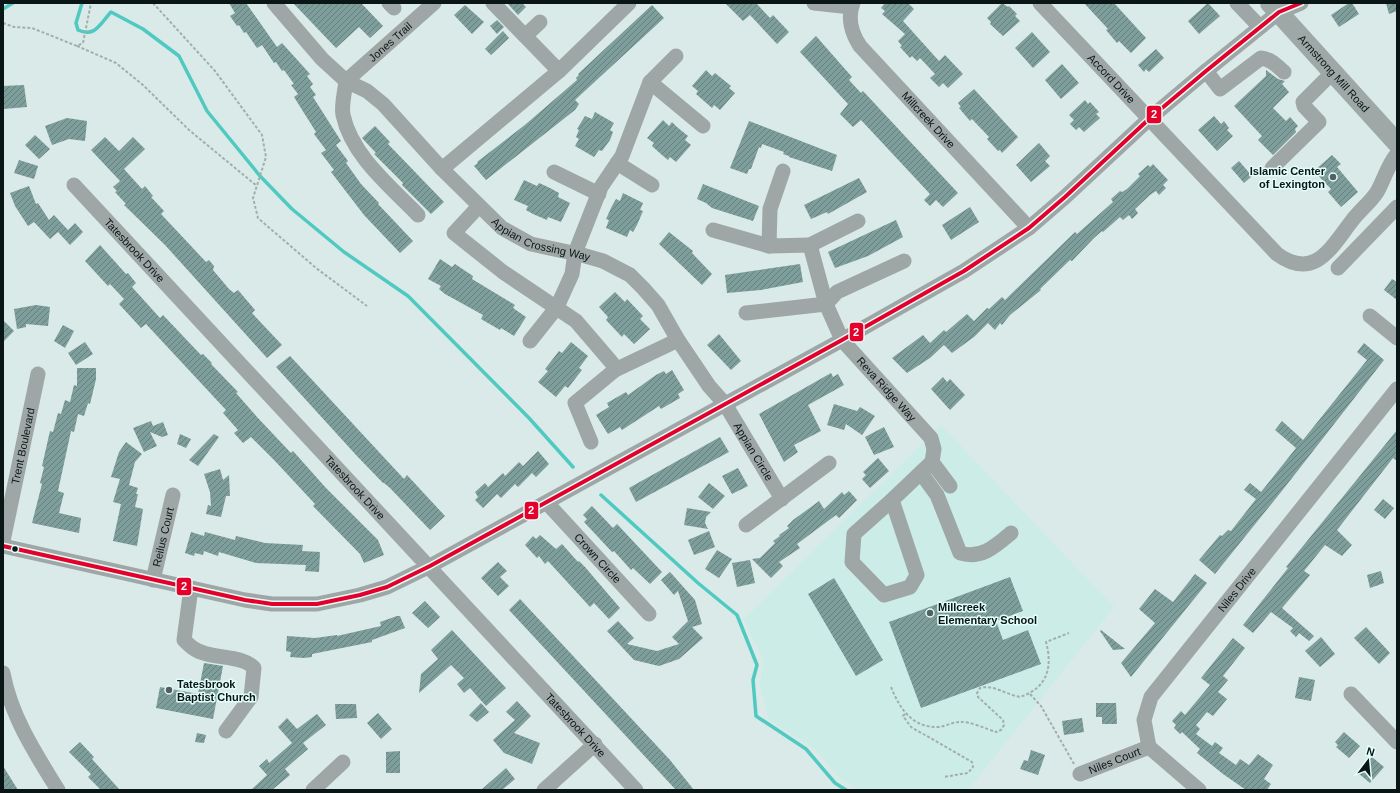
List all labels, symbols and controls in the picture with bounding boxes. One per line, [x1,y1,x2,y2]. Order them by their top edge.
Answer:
street label: Jones Trail [366,20,414,64]
street label: Armstrong Mill Road [1296,32,1372,114]
street label: Accord Drive [1085,52,1137,106]
street label: Millcreek Drive [900,89,958,150]
line badge: 2 [1146,105,1162,124]
text: 2 [1151,108,1157,120]
place label: Islamic Center of Lexington [1250,165,1326,190]
marker: Islamic Center of Lexington [1328,172,1338,182]
street label: Appian Crossing Way [489,215,592,263]
street label: Tatesbrook Drive [102,216,167,285]
line badge: 2 [849,322,864,342]
text: 2 [853,326,859,338]
street label: Reva Ridge Way [854,355,919,424]
street label: Trent Boulevard [9,407,37,485]
street label: Appian Circle [732,420,776,483]
street label: Tatesbrook Drive [323,453,388,522]
line badge: 2 [524,501,539,520]
text: 2 [528,504,534,516]
street label: Reilus Court [150,506,176,568]
street label: Crown Circle [572,531,623,585]
unlabelled marker [10,544,20,554]
street label: Niles Drive [1216,565,1258,614]
line badge: 2 [176,577,192,596]
text: 2 [181,580,187,592]
place label: Millcreek Elementary School [938,601,1037,626]
marker: Millcreek Elementary School [925,608,935,618]
place label: Tatesbrook Baptist Church [177,678,256,703]
marker: Tatesbrook Baptist Church [164,685,174,695]
street label: Tatesbrook Drive [543,691,608,759]
north arrow [1348,741,1388,781]
street label: Niles Court [1087,745,1142,776]
text: N [1365,745,1376,758]

